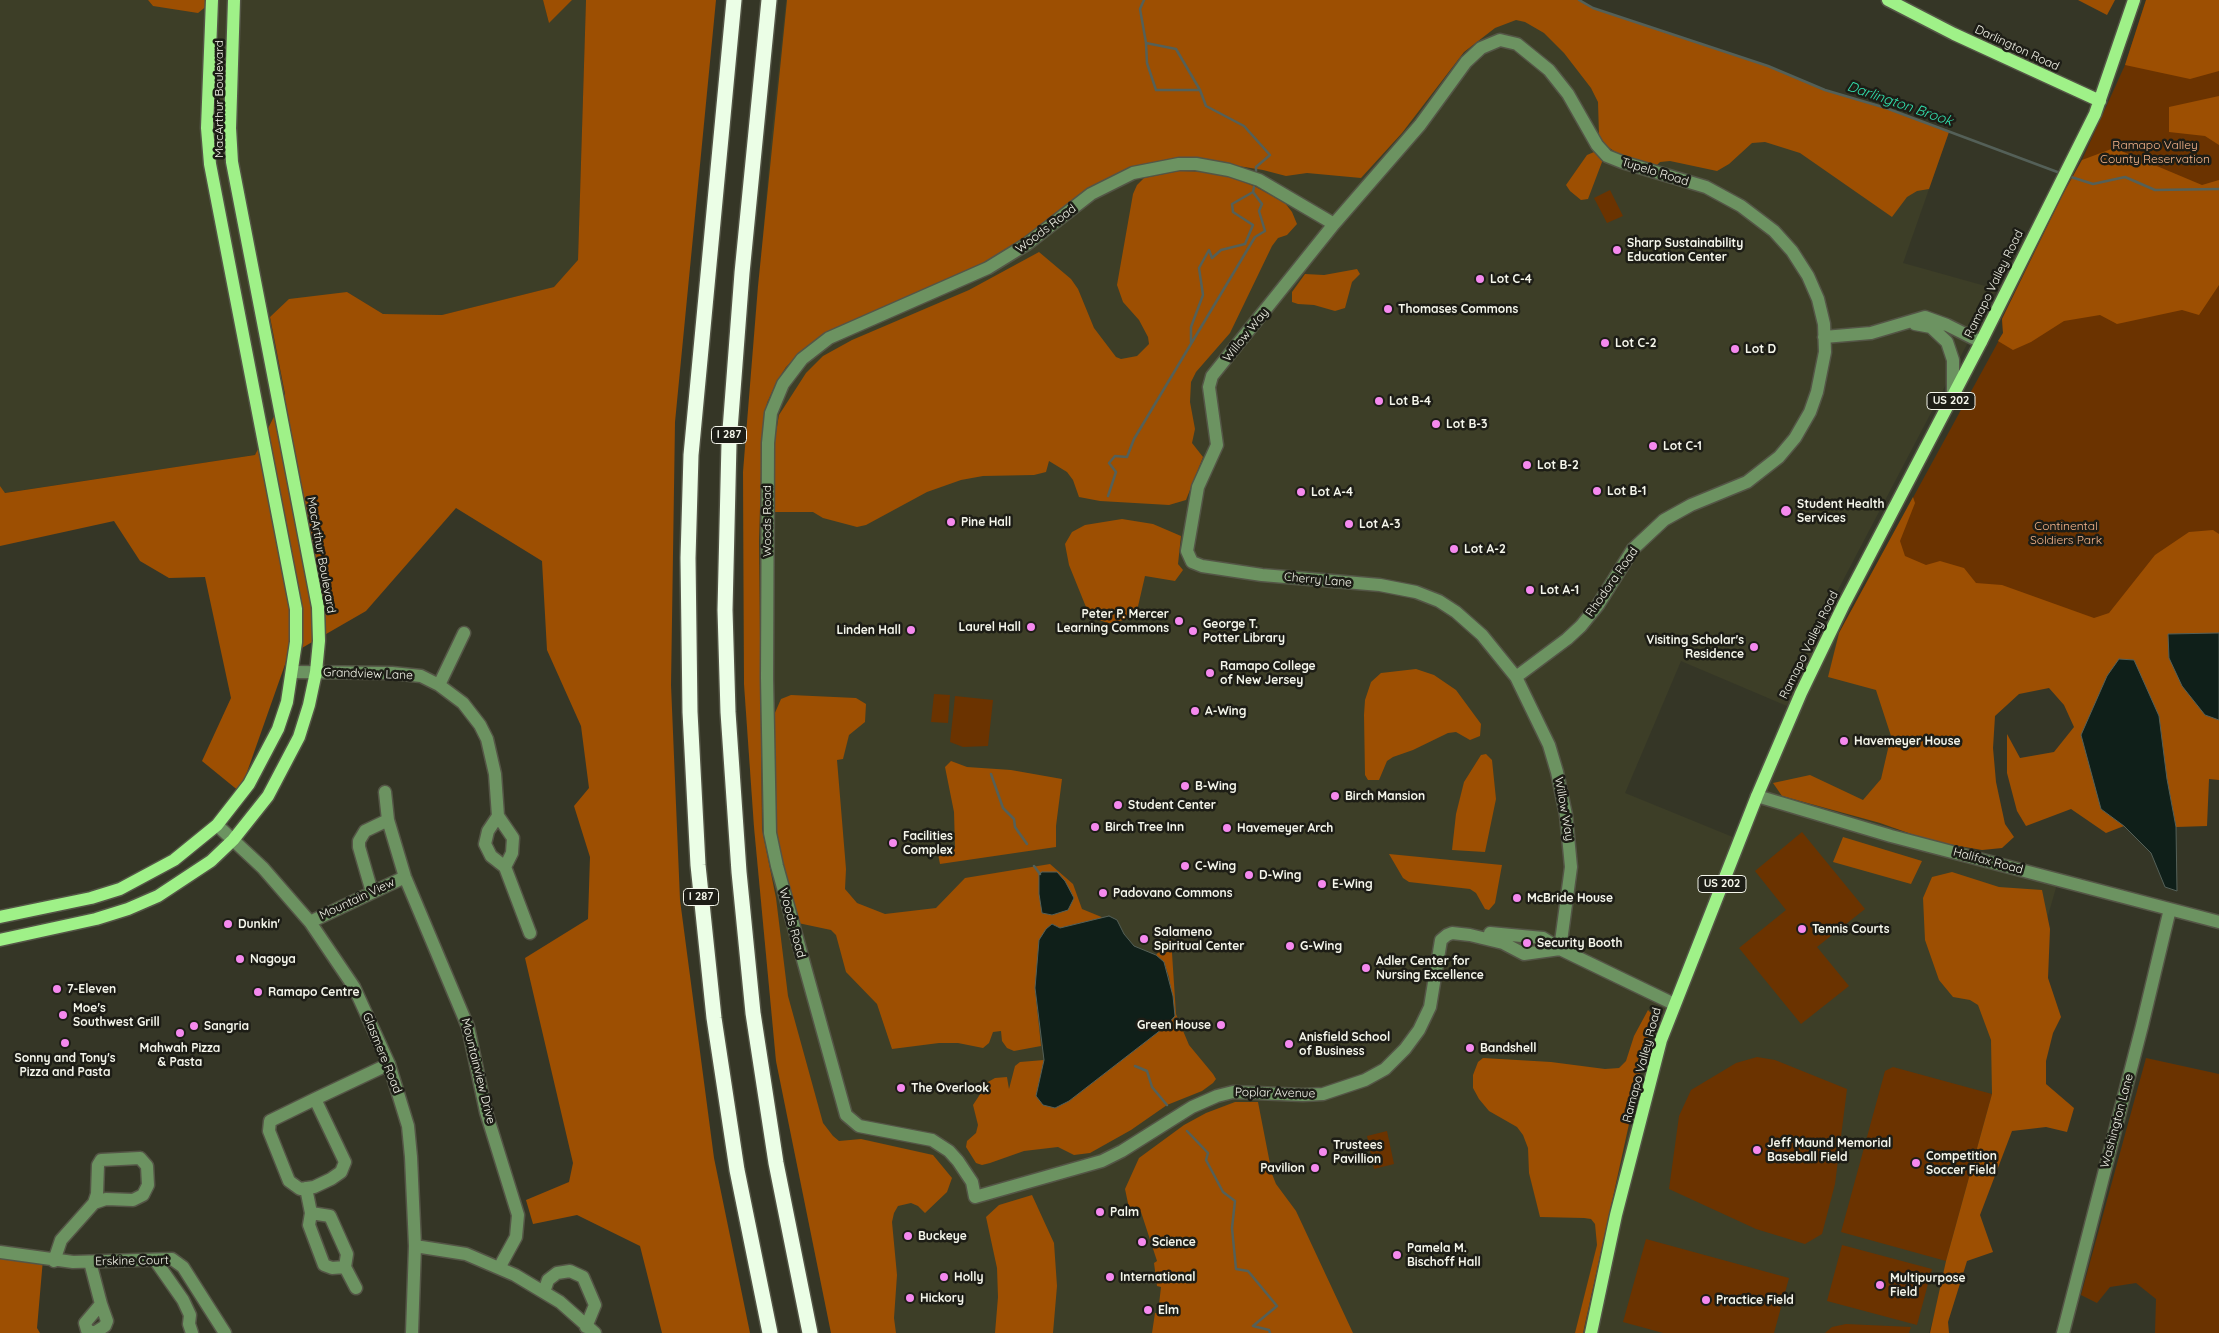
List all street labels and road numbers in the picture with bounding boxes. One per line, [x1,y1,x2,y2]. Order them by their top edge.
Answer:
street label: Darlington Road [1972,22,2062,74]
street label: MacArthur Boulevard [212,40,226,158]
street label: Tupelo Road [1620,155,1690,189]
street label: Woods Road [1013,202,1079,256]
street label: Ramapo Valley Road [1962,228,2026,340]
street label: Willow Way [1220,305,1272,365]
road number: US 202 [1927,392,1975,410]
road number: I 287 [712,426,746,444]
street label: Woods Road [760,485,774,557]
street label: MacArthur Boulevard [304,496,338,614]
street label: Rhodora Road [1583,545,1641,619]
street label: Cherry Lane [1283,570,1353,590]
street label: Ramapo Valley Road [1777,589,1841,701]
street label: Grandview Lane [323,665,413,683]
street label: Willow Way [1551,776,1577,842]
street label: Halifax Road [1952,845,2024,877]
street label: Mountain View [317,875,397,923]
road number: US 202 [1698,876,1746,892]
street label: Woods Road [776,886,808,960]
road number: I 287 [684,889,718,906]
street label: Ramapo Valley Road [1620,1006,1664,1124]
street label: Glasmere Road [359,1010,405,1096]
street label: Mountainview Drive [458,1017,498,1125]
street label: Washington Lane [2097,1072,2137,1170]
street label: Poplar Avenue [1235,1085,1315,1101]
street label: Erskine Court [95,1253,169,1269]

